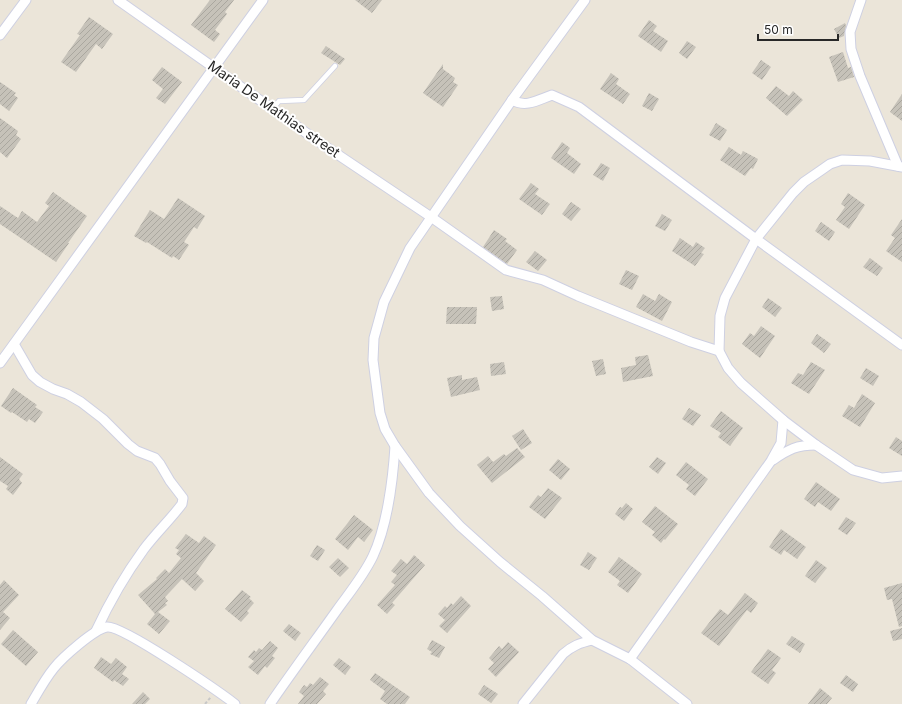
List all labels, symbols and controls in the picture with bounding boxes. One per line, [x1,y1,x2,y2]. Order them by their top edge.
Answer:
scale bar [758,16,838,42]
text: 50 m [764,22,793,37]
street label: Maria De Mathias street [205,57,344,161]

